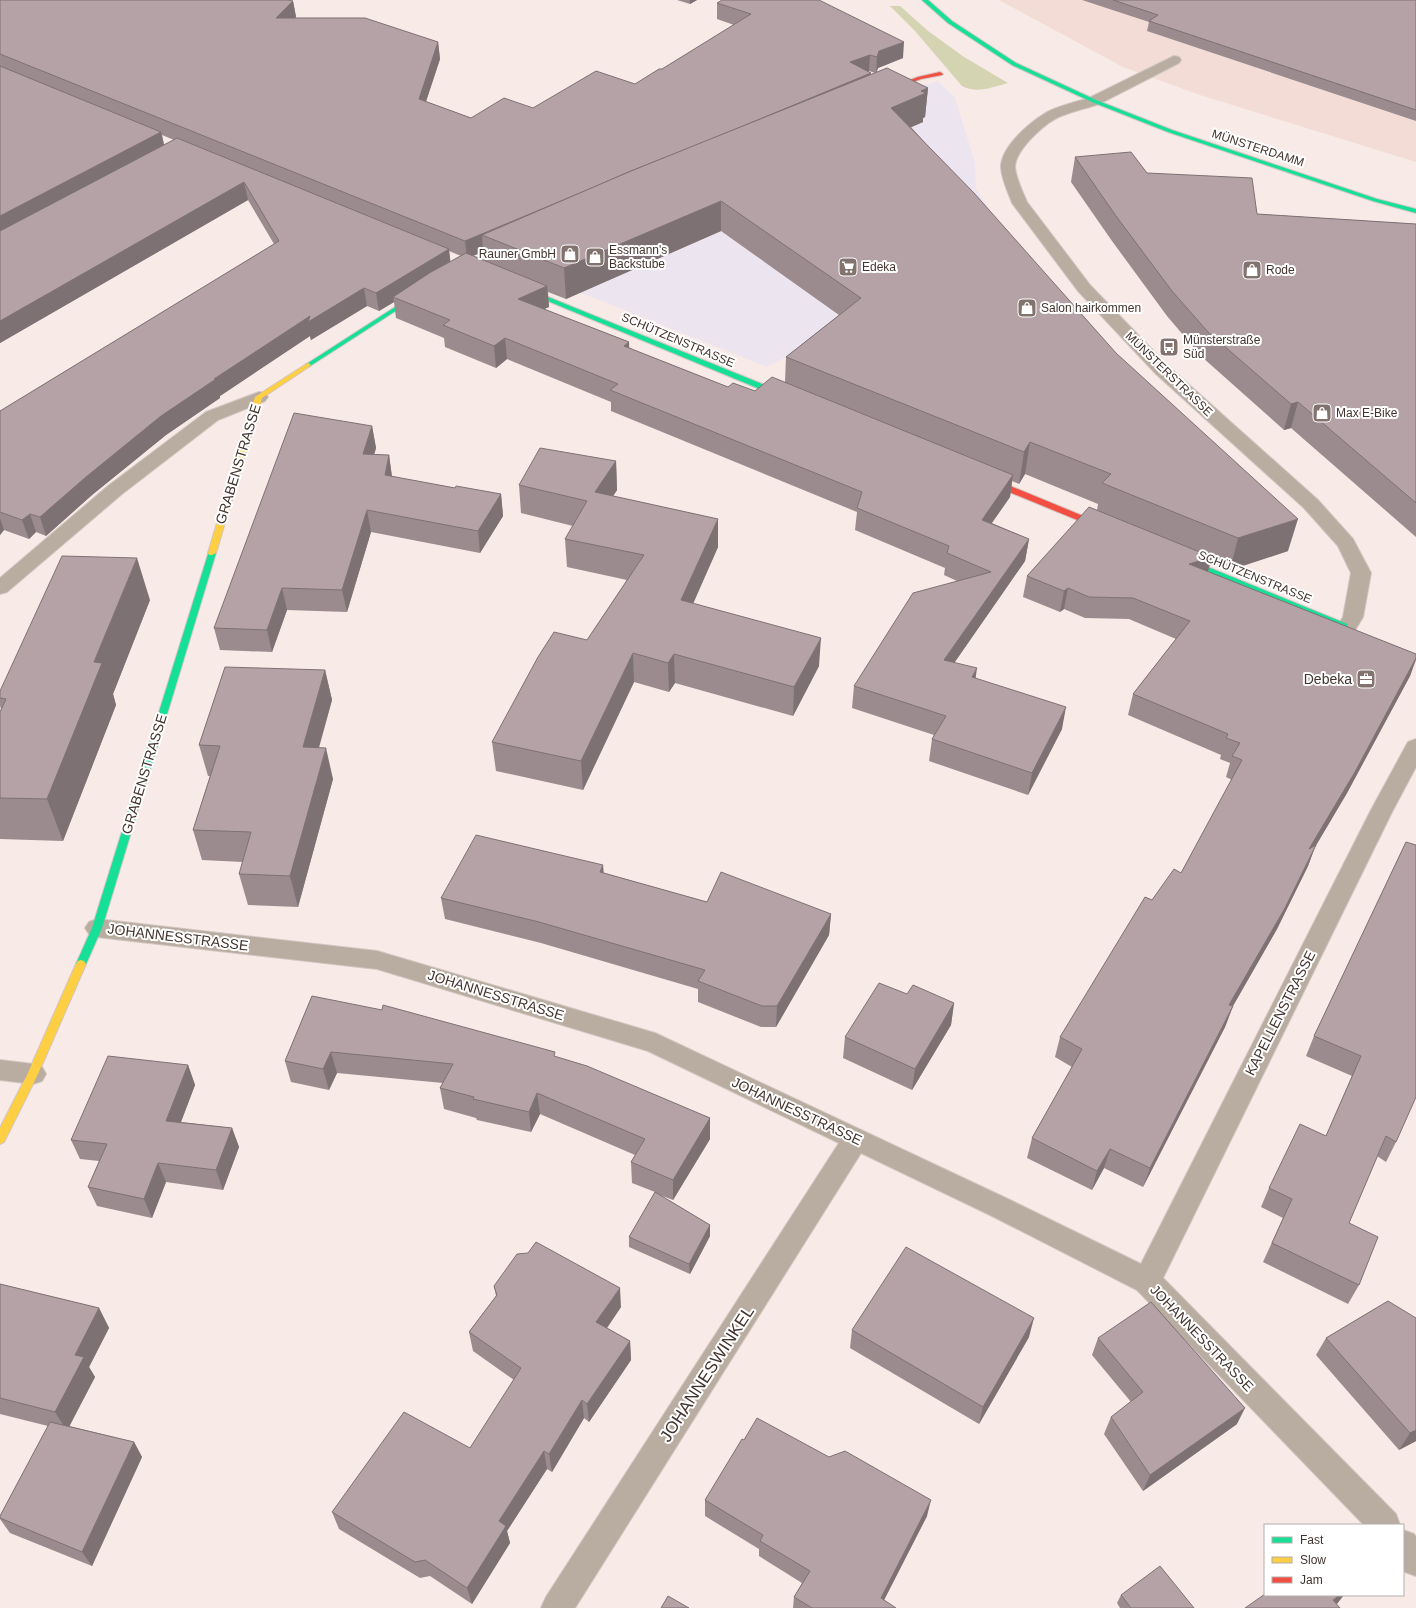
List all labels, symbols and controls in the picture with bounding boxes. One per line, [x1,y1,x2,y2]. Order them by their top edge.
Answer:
street label: MÜNSTERDAMM [1210,127,1306,169]
shop icon: Rauner GmbH [559,243,581,265]
place label: Essmann's Backstube [609,243,667,271]
shop icon: Essmann's Backstube [584,246,606,268]
place label: Rauner GmbH [479,247,556,261]
supermarket icon: Edeka [837,256,859,278]
shop icon: Rode [1241,259,1263,281]
place label: Edeka [862,260,896,274]
place label: Rode [1266,263,1295,277]
shop icon: Salon hairkommen [1016,297,1038,319]
place label: Salon hairkommen [1041,301,1141,315]
street label: SCHÜTZENSTRASSE [619,310,737,370]
street label: MÜNSTERSTRASSE [1123,329,1215,419]
place label: Münsterstraße Süd [1183,333,1261,361]
bus stop icon: Münsterstraße Süd [1158,336,1180,358]
street label: GRABENSTRASSE [212,402,264,526]
shop icon: Max E-Bike [1311,402,1333,424]
place label: Max E-Bike [1336,406,1398,420]
street label: SCHÜTZENSTRASSE [1196,548,1314,606]
office icon: Debeka [1355,668,1377,690]
place label: Debeka [1304,671,1352,687]
street label: GRABENSTRASSE [118,712,170,836]
street label: JOHANNESSTRASSE [107,920,249,954]
street label: KAPELLENSTRASSE [1242,948,1318,1078]
street label: JOHANNESSTRASSE [426,967,566,1023]
street label: JOHANNESSTRASSE [729,1074,865,1148]
street label: JOHANNESSTRASSE [1147,1282,1257,1394]
street label: JOHANNESWINKEL [656,1303,758,1445]
legend [1264,1524,1404,1596]
text: Fast [1300,1533,1324,1547]
text: Slow [1300,1553,1326,1567]
text: Jam [1300,1573,1323,1587]

